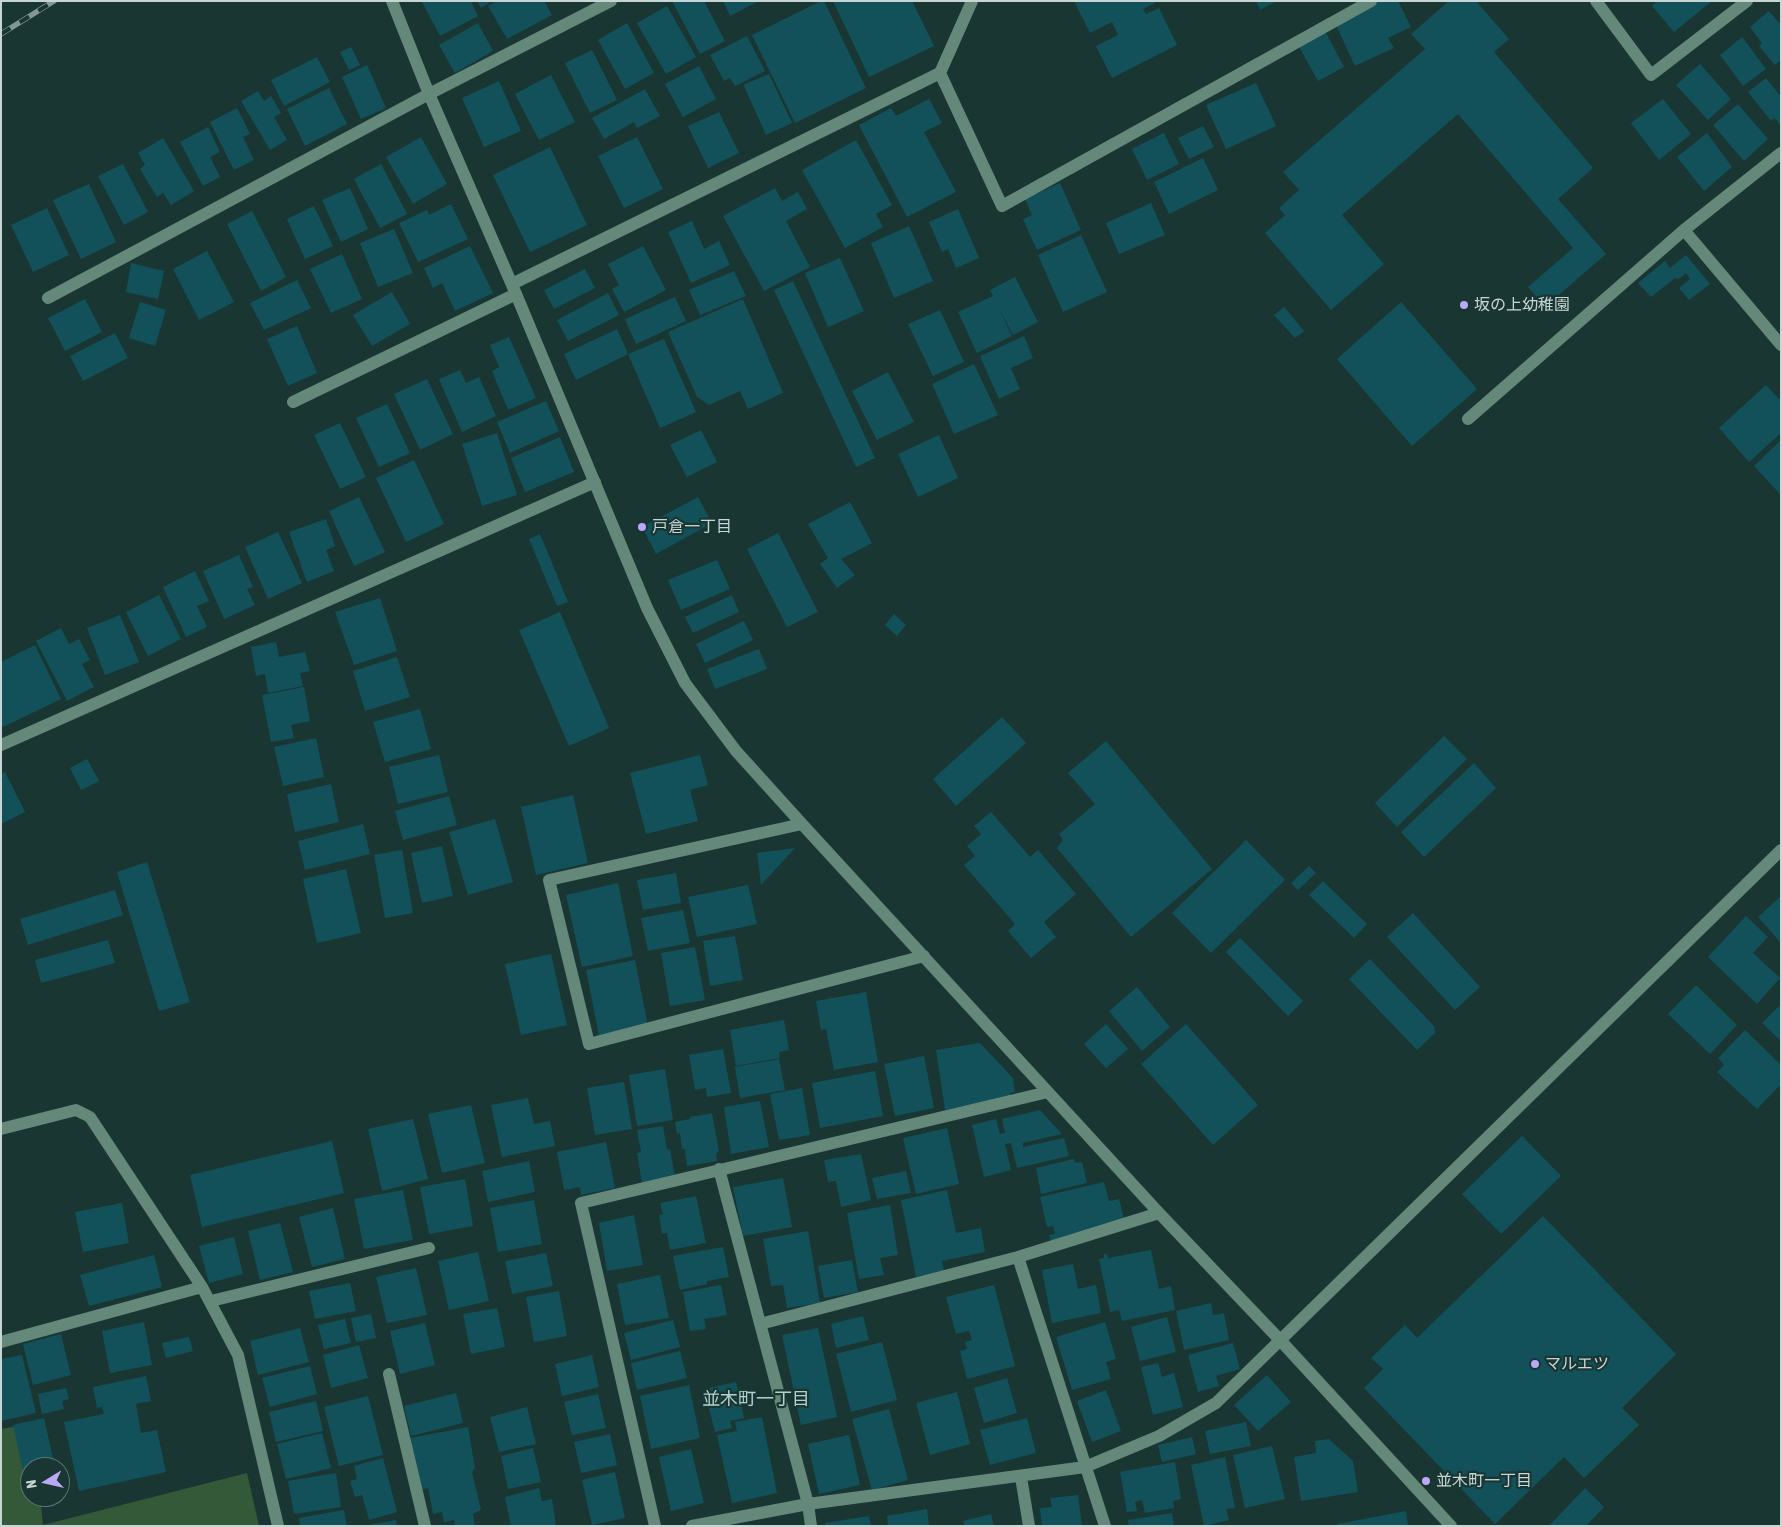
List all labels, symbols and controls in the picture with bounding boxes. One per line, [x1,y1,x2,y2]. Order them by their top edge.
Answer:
place label: 坂の上幼稚園 [1474,295,1570,315]
marker: 坂の上幼稚園 [1458,299,1470,311]
place label: 戸倉一丁目 [652,517,732,537]
marker: 戸倉一丁目 [636,521,648,533]
place label: マルエツ [1545,1354,1609,1374]
marker: マルエツ [1529,1358,1541,1370]
district label: 並木町一丁目 [702,1388,810,1410]
north arrow [20,1457,70,1507]
place label: 並木町一丁目 [1436,1471,1532,1491]
marker: 並木町一丁目 [1420,1475,1432,1487]
text: N [23,1479,40,1490]

